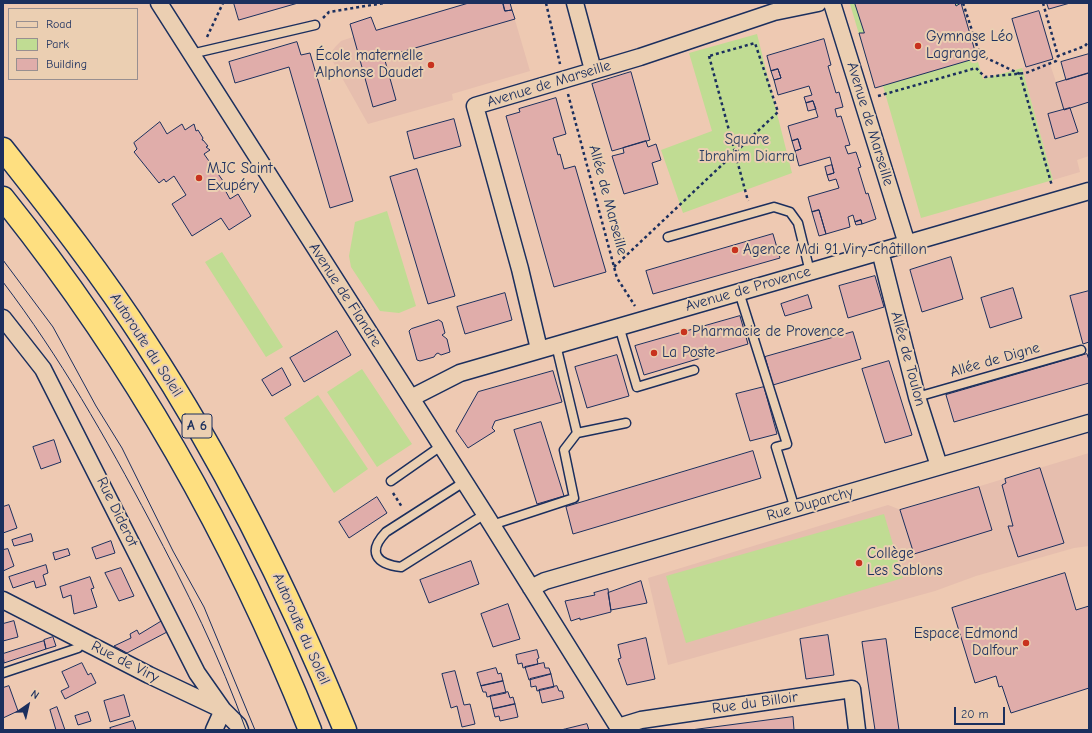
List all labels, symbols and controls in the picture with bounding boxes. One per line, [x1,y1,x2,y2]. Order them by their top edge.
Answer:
legend [8,8,138,80]
text: Road [46,17,72,31]
place label: Gymnase Léo Lagrange [926,28,1013,63]
text: Park [46,37,69,51]
marker: Gymnase Léo Lagrange [913,41,923,51]
place label: École maternelle Alphonse Daudet [315,47,423,82]
text: Building [46,57,87,71]
street label: Avenue de Marseille [485,57,613,111]
marker: École maternelle Alphonse Daudet [426,60,436,70]
street label: Avenue de Marseille [843,60,897,188]
park label: Square Ibrahim Diarra [699,131,795,166]
street label: Allée de Marseille [585,143,631,257]
place label: MJC Saint Exupéry [207,160,273,195]
marker: MJC Saint Exupéry [194,173,204,183]
street label: Avenue de Flandre [305,240,385,350]
place label: Agence Mdi 91 Viry-châtillon [743,241,927,259]
marker: Agence Mdi 91 Viry-châtillon [730,245,740,255]
street label: Avenue de Provence [683,262,813,316]
street label: Autoroute du Soleil [106,290,186,400]
street label: Allée de Toulon [887,310,929,408]
place label: Pharmacie de Provence [692,323,844,341]
marker: Pharmacie de Provence [679,327,689,337]
street label: Allée de Digne [948,339,1042,381]
place label: La Poste [662,344,715,362]
marker: La Poste [649,348,659,358]
road number: A 6 [182,414,212,438]
street label: Rue Diderot [92,474,142,550]
street label: Rue Duparchy [765,483,855,525]
place label: Collège Les Sablons [867,545,943,580]
marker: Collège Les Sablons [854,558,864,568]
street label: Autoroute du Soleil [268,570,334,688]
place label: Espace Edmond Dalfour [914,625,1018,660]
street label: Rue de Viry [88,637,162,687]
marker: Espace Edmond Dalfour [1021,638,1031,648]
north arrow [8,685,48,725]
text: N [28,687,42,702]
street label: Rue du Billoir [711,688,799,718]
scale bar [956,699,1007,725]
text: 20 m [961,707,989,721]

